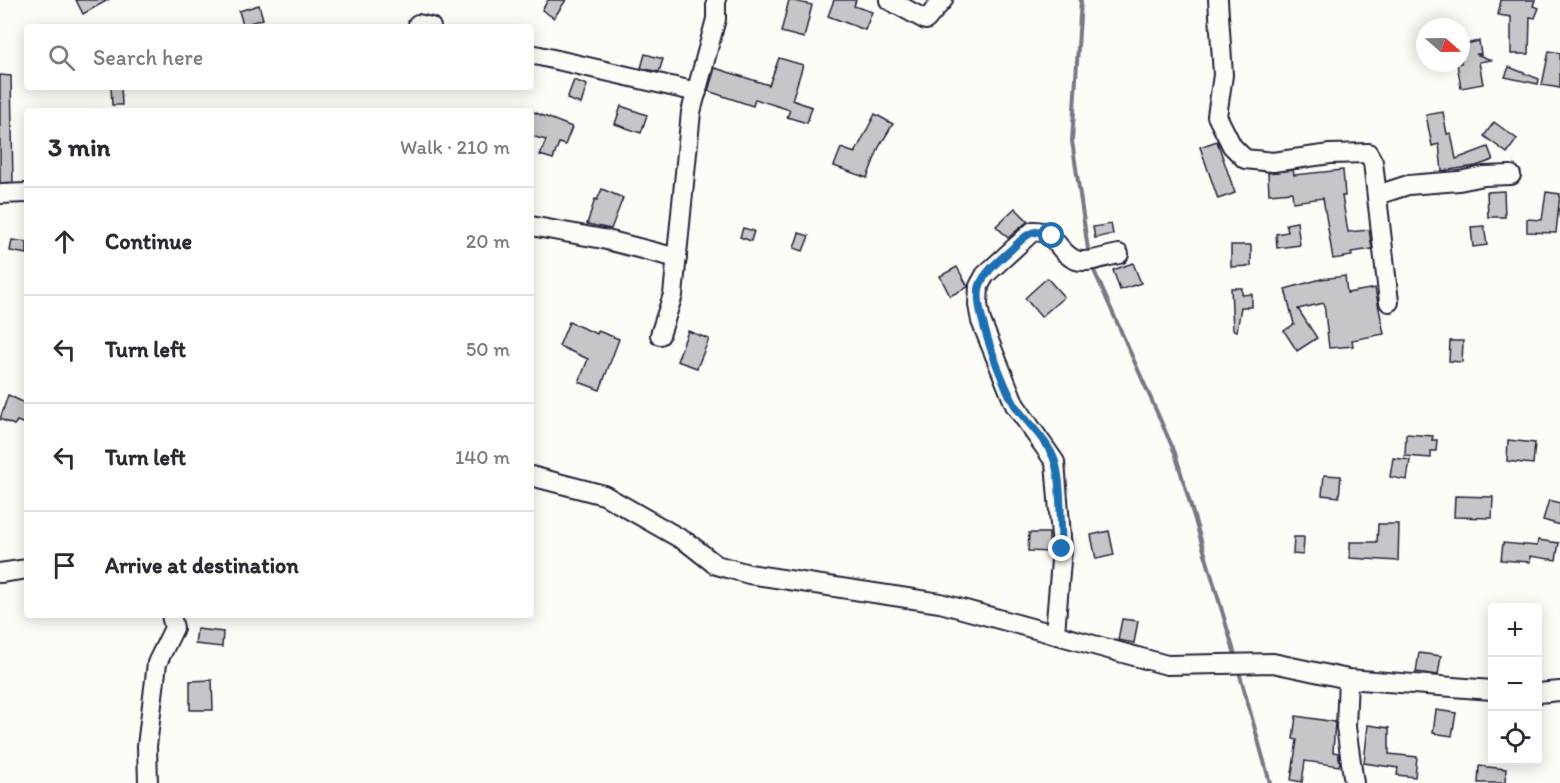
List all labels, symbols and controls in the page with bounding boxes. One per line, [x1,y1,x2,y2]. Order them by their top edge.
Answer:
north arrow [1416,18,1470,72]
search box [24,24,534,90]
icon: search [45,41,78,74]
text: Search here [93,44,203,71]
text: 3 min [48,131,110,163]
text: Walk · 210 m [400,135,510,159]
route start [1038,222,1064,248]
icon: ahead [48,225,81,258]
text: Continue [105,228,192,255]
text: 20 m [466,229,510,253]
icon: left [48,333,81,366]
text: Turn left [105,336,186,363]
text: 50 m [466,337,510,361]
icon: left [48,441,81,474]
text: Turn left [105,444,186,471]
text: 140 m [455,445,510,469]
route end [1048,535,1074,561]
icon: arrive [48,549,81,582]
text: Arrive at destination [105,552,299,579]
map controls [1488,603,1542,765]
button: + [1488,603,1542,657]
button: − [1488,657,1542,711]
button: locate [1488,711,1542,765]

